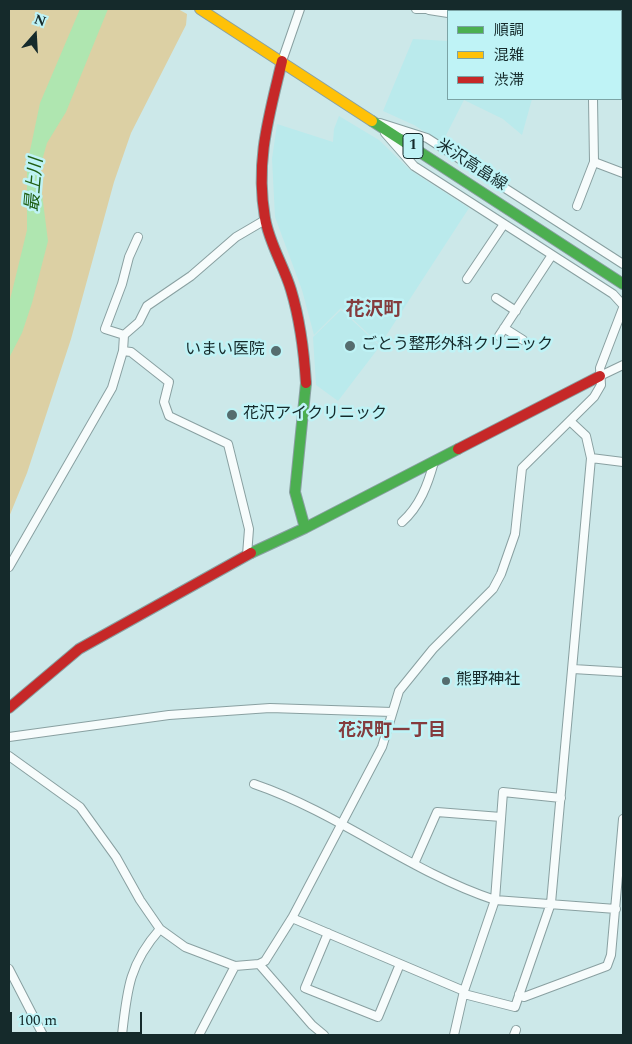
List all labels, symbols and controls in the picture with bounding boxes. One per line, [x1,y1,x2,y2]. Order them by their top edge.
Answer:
text: N [31,9,49,32]
north arrow [10,10,60,60]
legend [447,10,622,100]
text: 順調 [494,19,524,42]
text: 混雑 [494,44,524,67]
text: 渋滞 [494,69,524,92]
road number: 1 [403,134,423,158]
street label: 米沢高畠線 [432,136,510,196]
water label: 最上川 [23,157,49,213]
district label: 花沢町 [346,300,402,322]
place label: ごとう整形外科クリニック [361,336,553,356]
marker: ごとう整形外科クリニック [343,339,357,353]
place label: いまい医院 [185,341,265,361]
marker: いまい医院 [269,344,283,358]
place label: 花沢アイクリニック [243,405,387,425]
marker: 花沢アイクリニック [225,408,239,422]
place label: 熊野神社 [456,671,520,691]
marker: 熊野神社 [440,675,452,687]
district label: 花沢町一丁目 [338,721,446,743]
scale bar [12,1002,145,1034]
text: 100 m [18,1009,57,1032]

